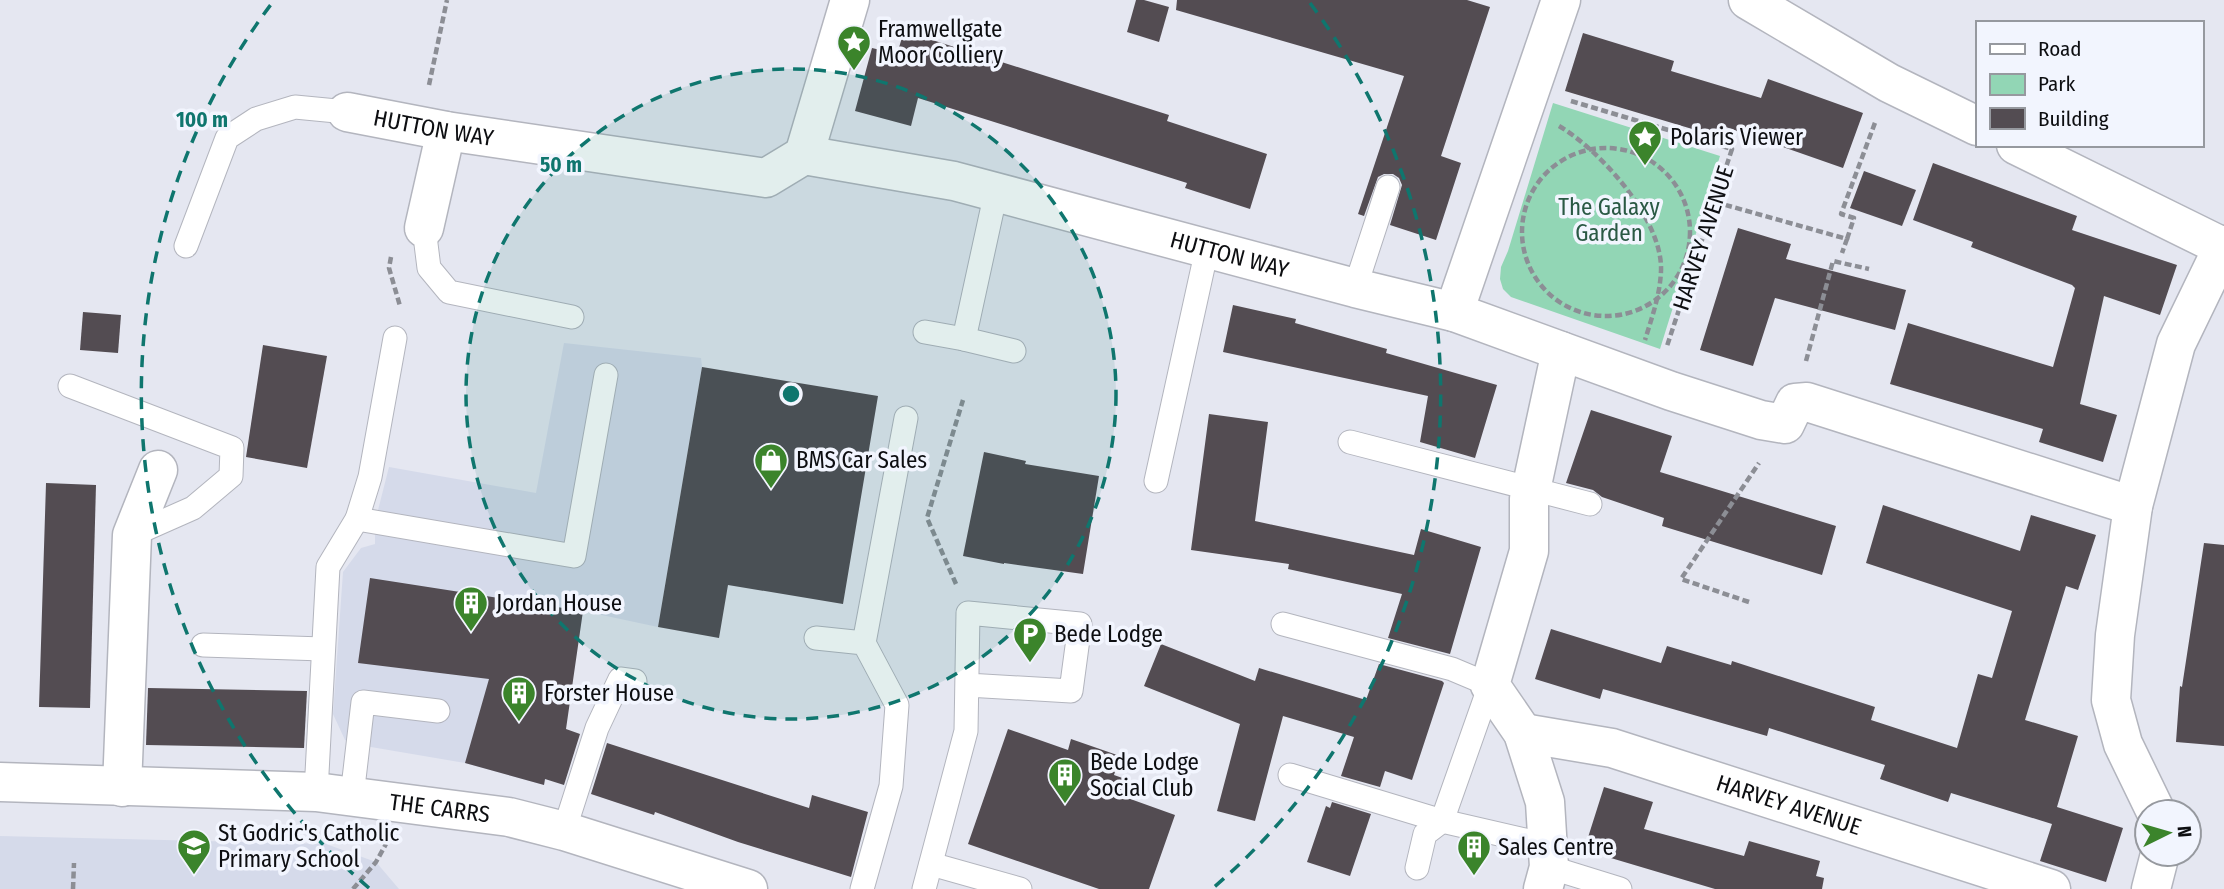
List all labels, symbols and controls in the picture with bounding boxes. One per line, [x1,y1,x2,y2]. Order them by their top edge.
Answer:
place label: Framwellgate Moor Colliery [878,15,1004,69]
legend [1976,21,2203,147]
place icon: Framwellgate Moor Colliery [835,23,873,72]
text: Road [2038,36,2082,62]
text: Park [2038,71,2076,97]
street label: HUTTON WAY [371,103,496,152]
text: Building [2038,106,2109,132]
text: 100 m [176,107,228,133]
place icon: Polaris Viewer [1626,118,1664,167]
place label: Polaris Viewer [1670,123,1803,151]
text: 50 m [540,152,582,178]
street label: HARVEY AVENUE [1666,162,1740,314]
park label: The Galaxy Garden [1558,193,1660,247]
street label: HUTTON WAY [1167,225,1292,284]
centre of rings [779,382,803,406]
shop icon: BMS Car Sales [752,441,790,490]
place label: BMS Car Sales [796,446,927,474]
building icon: Jordan House [452,584,490,633]
place label: Jordan House [496,589,622,617]
parking icon: Bede Lodge [1011,615,1049,664]
place label: Bede Lodge [1054,620,1163,648]
building icon: Forster House [500,674,538,723]
place label: Forster House [544,679,674,707]
place label: Bede Lodge Social Club [1090,748,1199,802]
building icon: Bede Lodge Social Club [1046,756,1084,805]
street label: HARVEY AVENUE [1713,768,1865,841]
street label: THE CARRS [388,788,492,828]
north arrow [2133,798,2203,868]
place label: St Godric's Catholic Primary School [218,819,400,873]
text: N [2172,825,2196,838]
school or university icon: St Godric's Catholic Primary School [175,827,213,876]
building icon: Sales Centre [1455,828,1493,877]
place label: Sales Centre [1498,833,1614,861]

